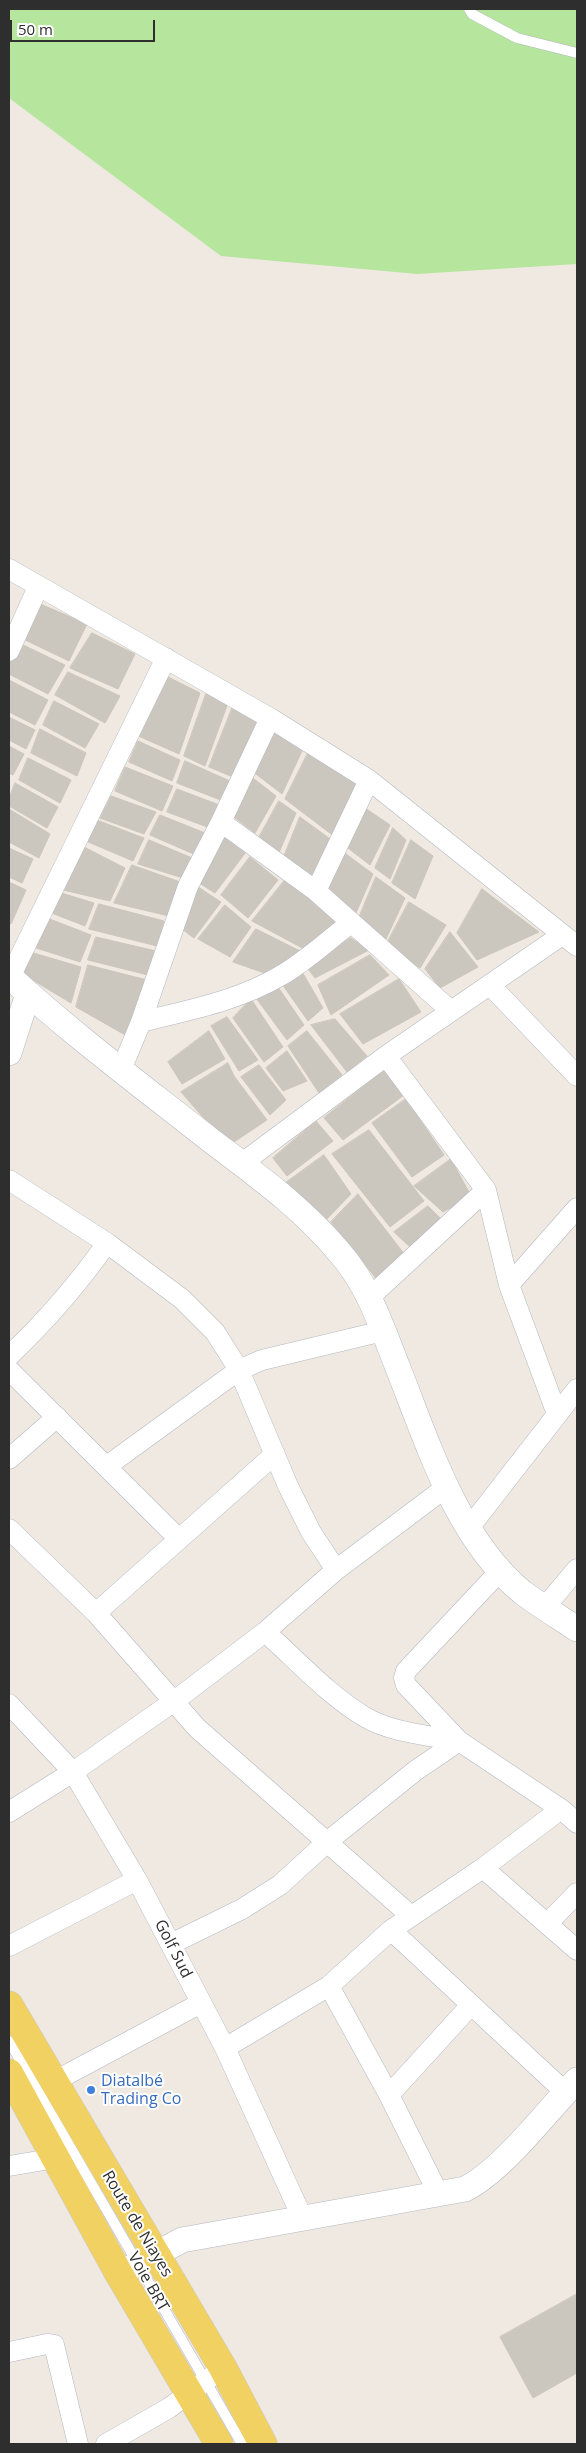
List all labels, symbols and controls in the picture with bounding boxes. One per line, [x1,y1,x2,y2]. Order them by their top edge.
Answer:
scale bar [12,10,158,42]
text: 50 m [18,19,53,39]
street label: Golf Sud [150,1916,196,1982]
place label: Diatalbé Trading Co [101,2071,181,2109]
marker: Diatalbé Trading Co [85,2084,97,2096]
street label: Route de Niayes [98,2167,176,2281]
street label: Voie BRT [123,2249,173,2315]

